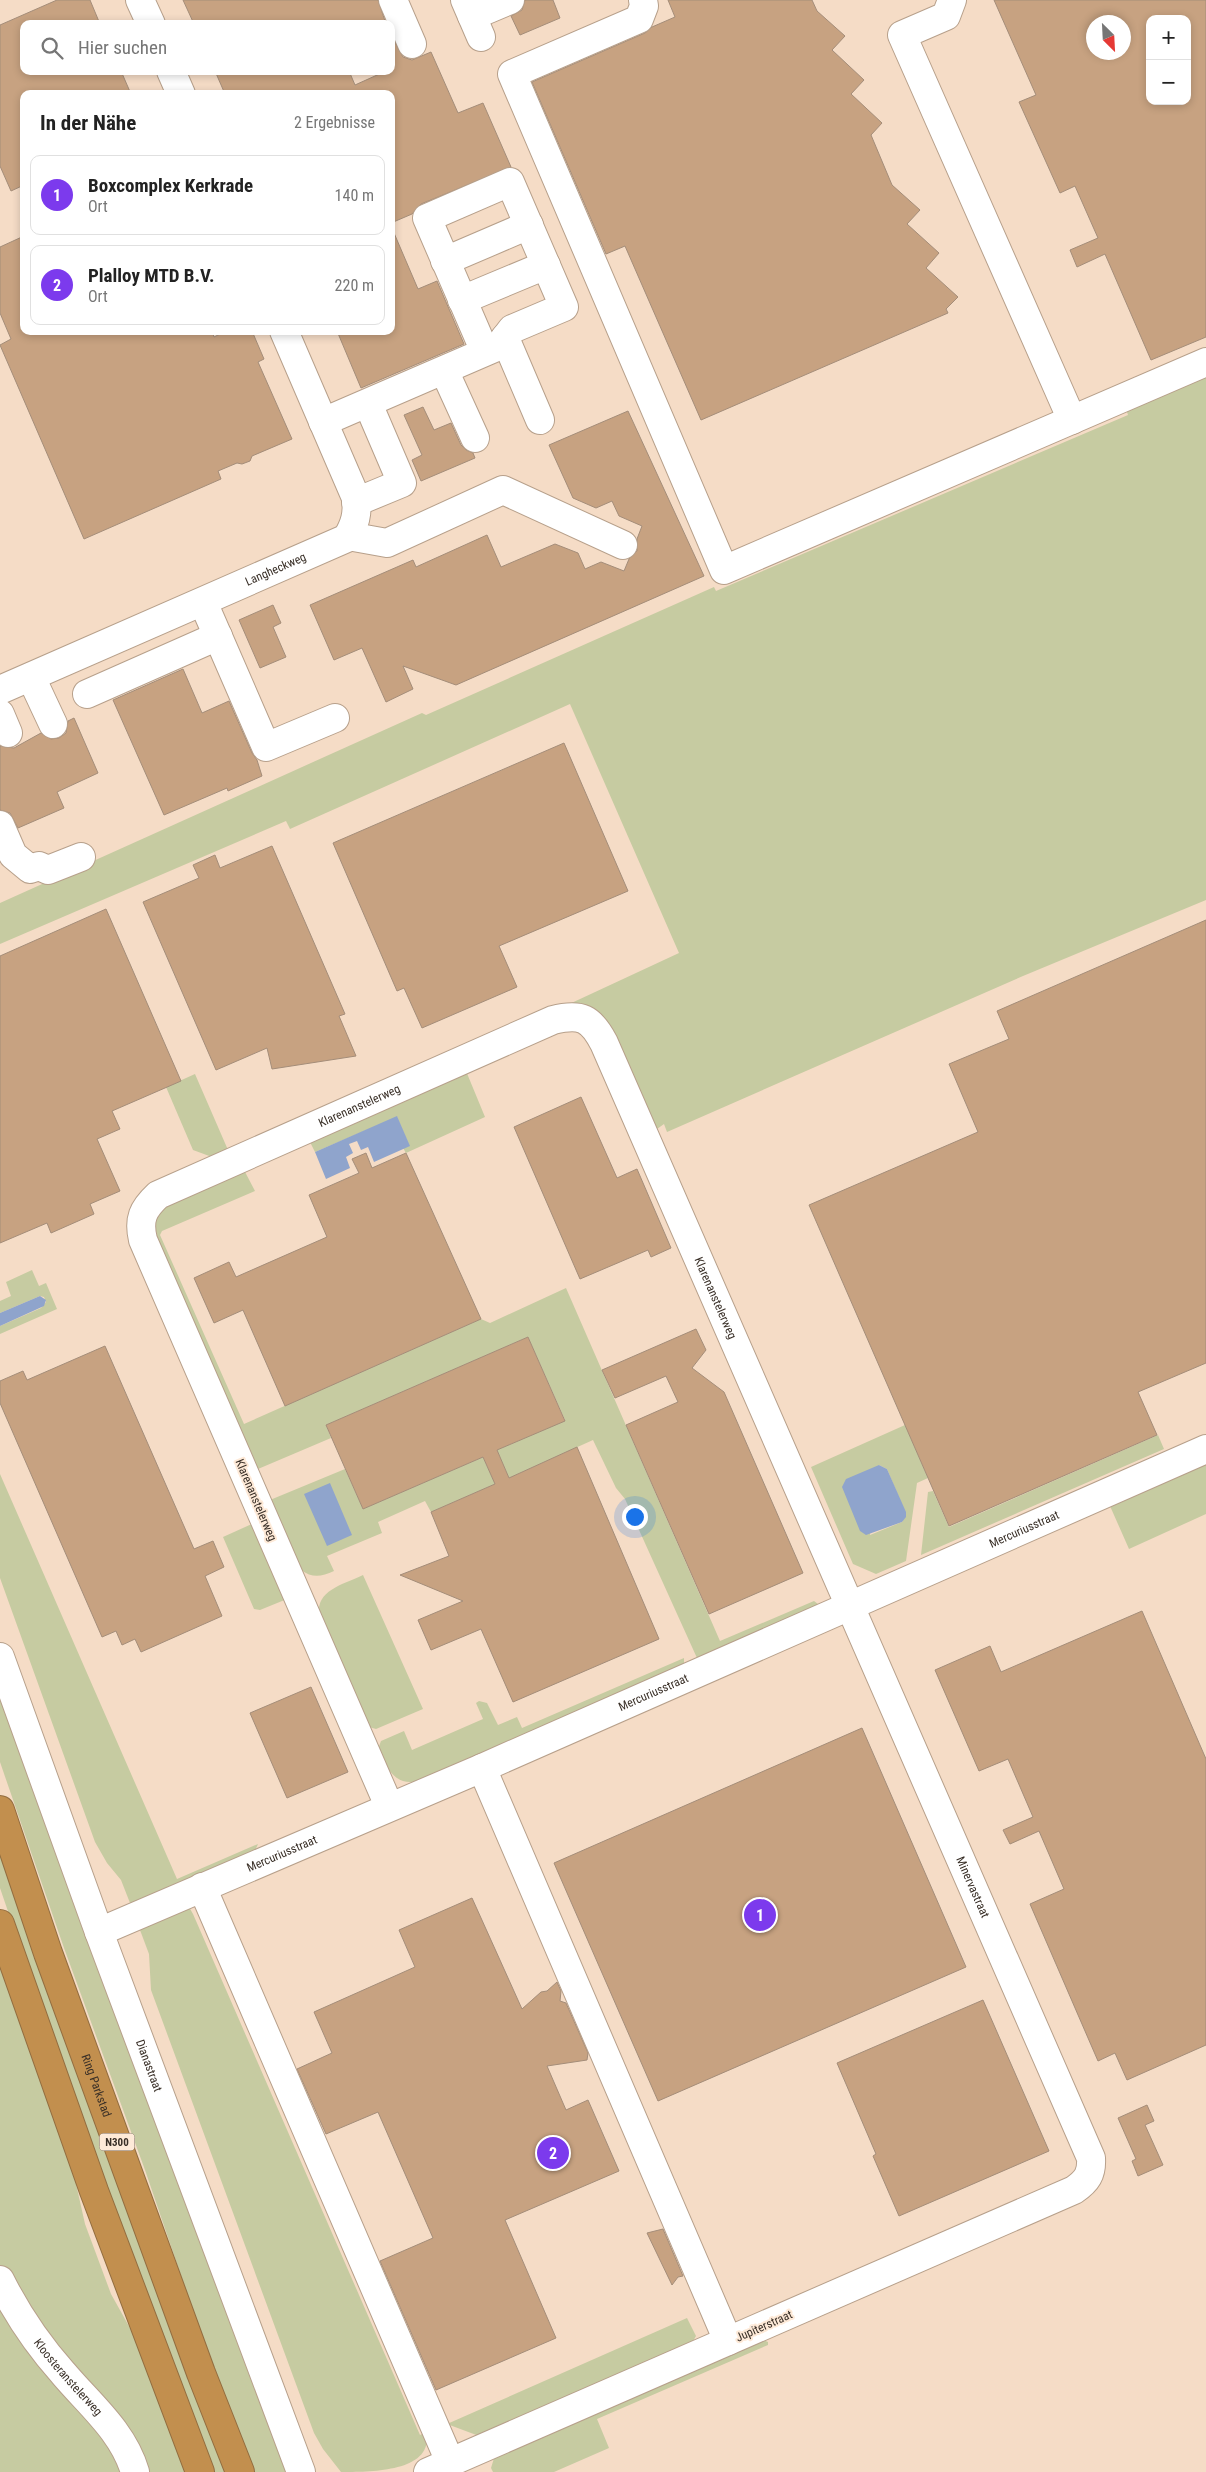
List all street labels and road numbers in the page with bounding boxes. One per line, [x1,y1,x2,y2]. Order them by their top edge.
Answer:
street label: Langheckweg [243,550,308,589]
street label: Klarenanstelerweg [316,1082,402,1130]
street label: Klarenanstelerweg [691,1255,739,1341]
street label: Klarenanstelerweg [232,1457,280,1543]
street label: Mercuriusstraat [987,1507,1062,1551]
street label: Mercuriusstraat [616,1671,691,1714]
street label: Mercuriusstraat [245,1832,320,1875]
street label: Minervastraat [953,1854,992,1920]
street label: Dianastraat [133,2038,165,2094]
street label: Ring Parkstad [78,2052,114,2119]
road number: N300 [100,2134,134,2150]
street label: Jupiterstraat [733,2307,795,2345]
street label: Kloosteranstelerweg [31,2336,105,2418]

